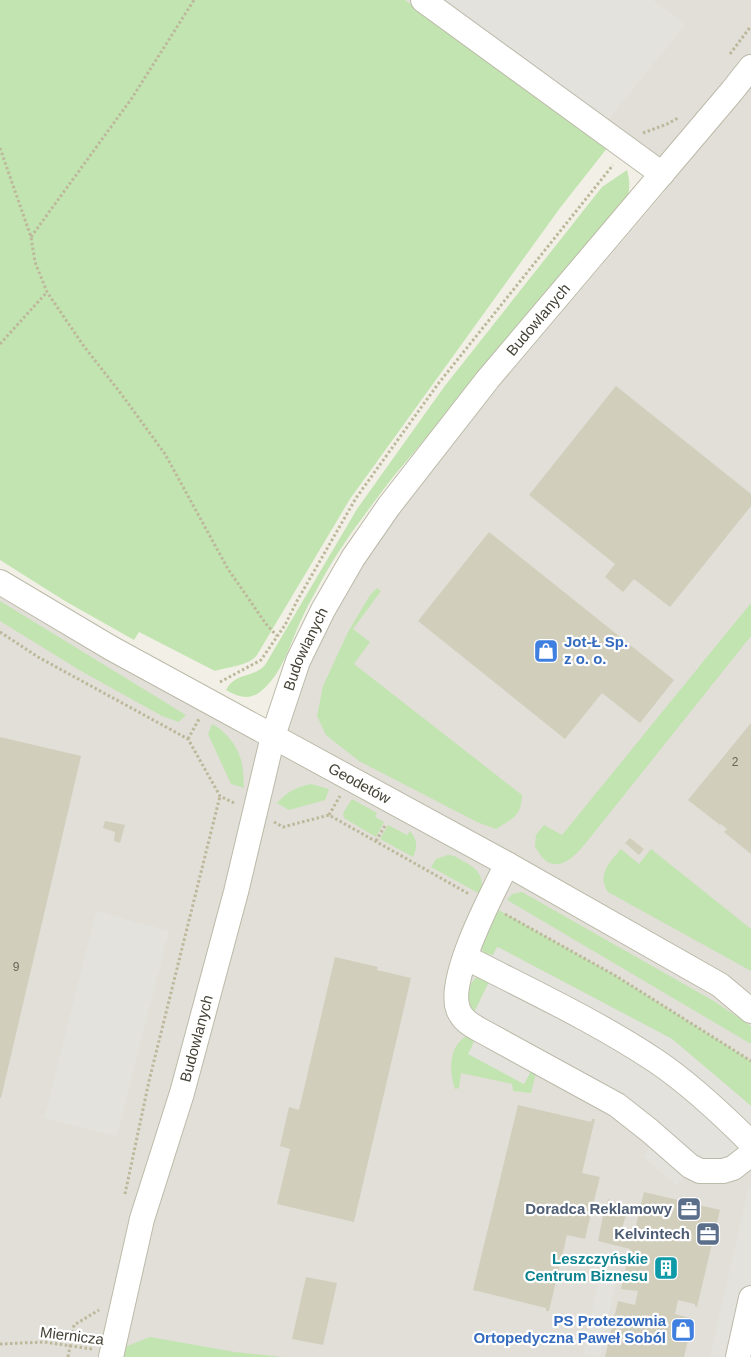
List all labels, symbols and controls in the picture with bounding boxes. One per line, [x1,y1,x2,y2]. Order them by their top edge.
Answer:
street label: Budowlanych [503,280,573,359]
street label: Budowlanych [280,605,331,693]
place label: Jot-Ł Sp. z o. o. [564,633,628,667]
shop icon: Jot-Ł Sp. z o. o. [533,638,559,664]
house number: 2 [732,755,739,769]
street label: Geodetów [325,759,394,807]
house number: 9 [13,960,20,974]
street label: Budowlanych [176,993,216,1084]
office icon: Doradca Reklamowy [676,1196,702,1222]
place label: Doradca Reklamowy [525,1200,673,1217]
office icon: Kelvintech [695,1221,721,1247]
place label: Kelvintech [614,1225,690,1242]
place label: Leszczyńskie Centrum Biznesu [525,1250,648,1284]
building icon: Leszczyńskie Centrum Biznesu [653,1255,679,1281]
place label: PS Protezownia Ortopedyczna Paweł Soból [473,1312,667,1346]
shop icon: PS Protezownia Ortopedyczna Paweł Soból [670,1317,696,1343]
street label: Miernicza [39,1323,106,1348]

